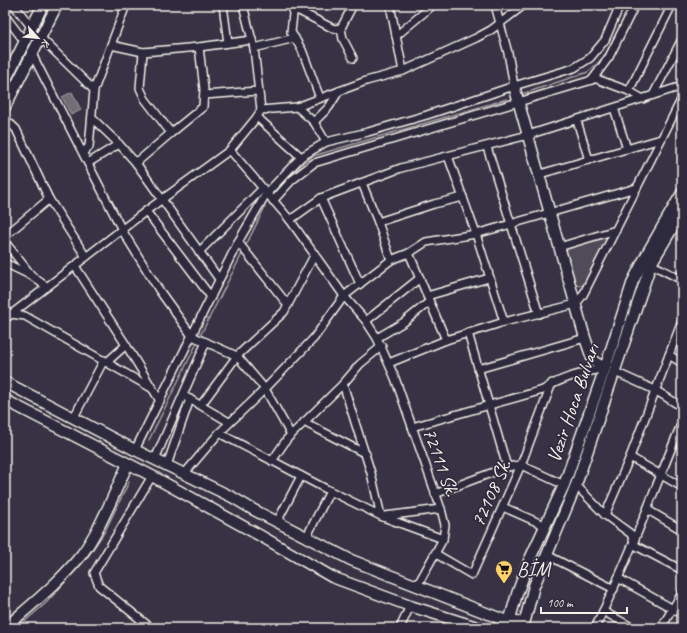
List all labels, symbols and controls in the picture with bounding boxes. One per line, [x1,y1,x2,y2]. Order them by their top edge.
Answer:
north arrow [18,18,58,58]
text: K [38,37,54,50]
street label: Vezir Hoca Bulvarı [541,339,605,466]
street label: 72111 Sk. [417,424,465,500]
street label: 72108 Sk. [465,455,517,531]
place label: BİM [517,557,551,582]
supermarket icon: BİM [494,559,514,584]
scale bar [541,589,627,615]
text: 100 m [547,595,574,611]

